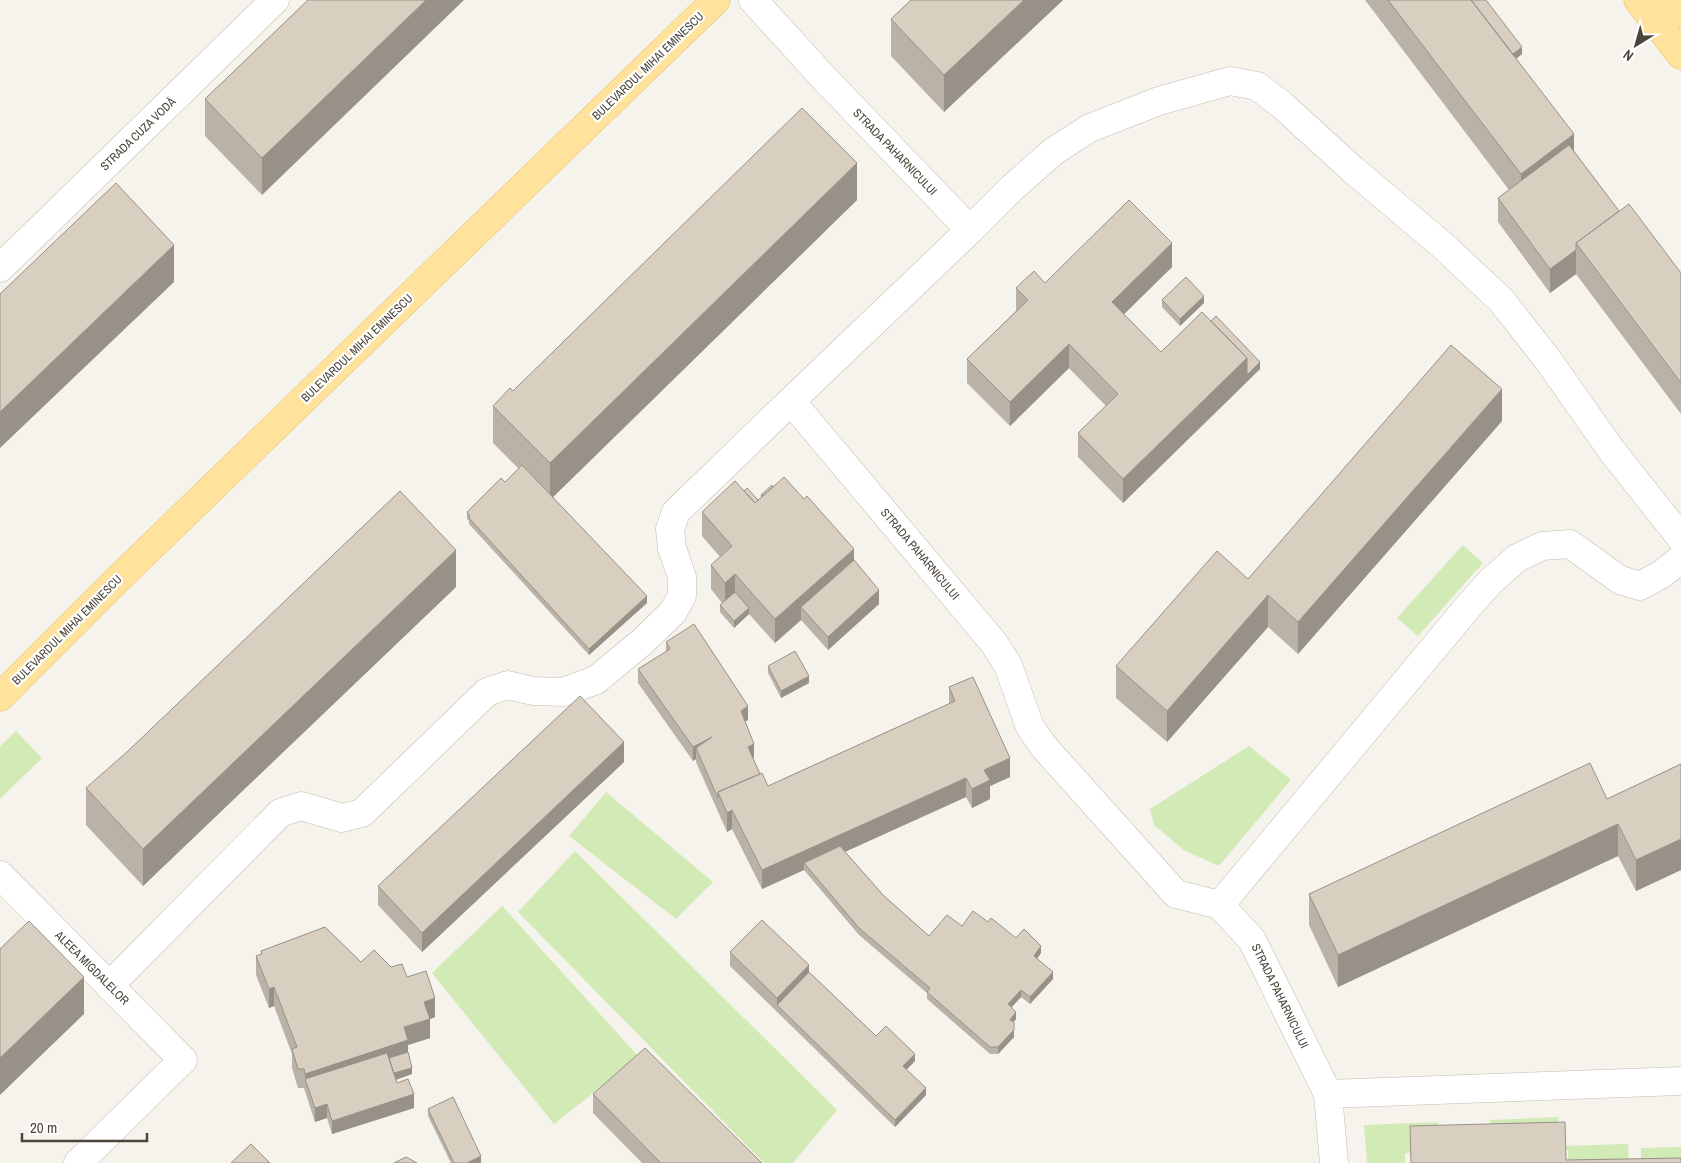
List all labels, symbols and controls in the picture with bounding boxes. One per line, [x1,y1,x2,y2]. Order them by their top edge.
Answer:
street label: BULEVARDUL MIHAI EMINESCU [589,8,707,124]
north arrow [1611,20,1661,70]
text: N [1619,46,1637,65]
street label: STRADA CUZA VODĂ [97,94,179,174]
street label: STRADA PAHARNICULUI [849,105,941,199]
street label: BULEVARDUL MIHAI EMINESCU [298,290,416,406]
street label: STRADA PAHARNICULUI [877,505,963,603]
street label: BULEVARDUL MIHAI EMINESCU [9,572,125,688]
street label: ALEEA MIGDALELOR [51,927,132,1008]
street label: STRADA PAHARNICULUI [1248,941,1312,1051]
scale bar [22,1110,148,1142]
text: 20 m [30,1117,57,1138]

